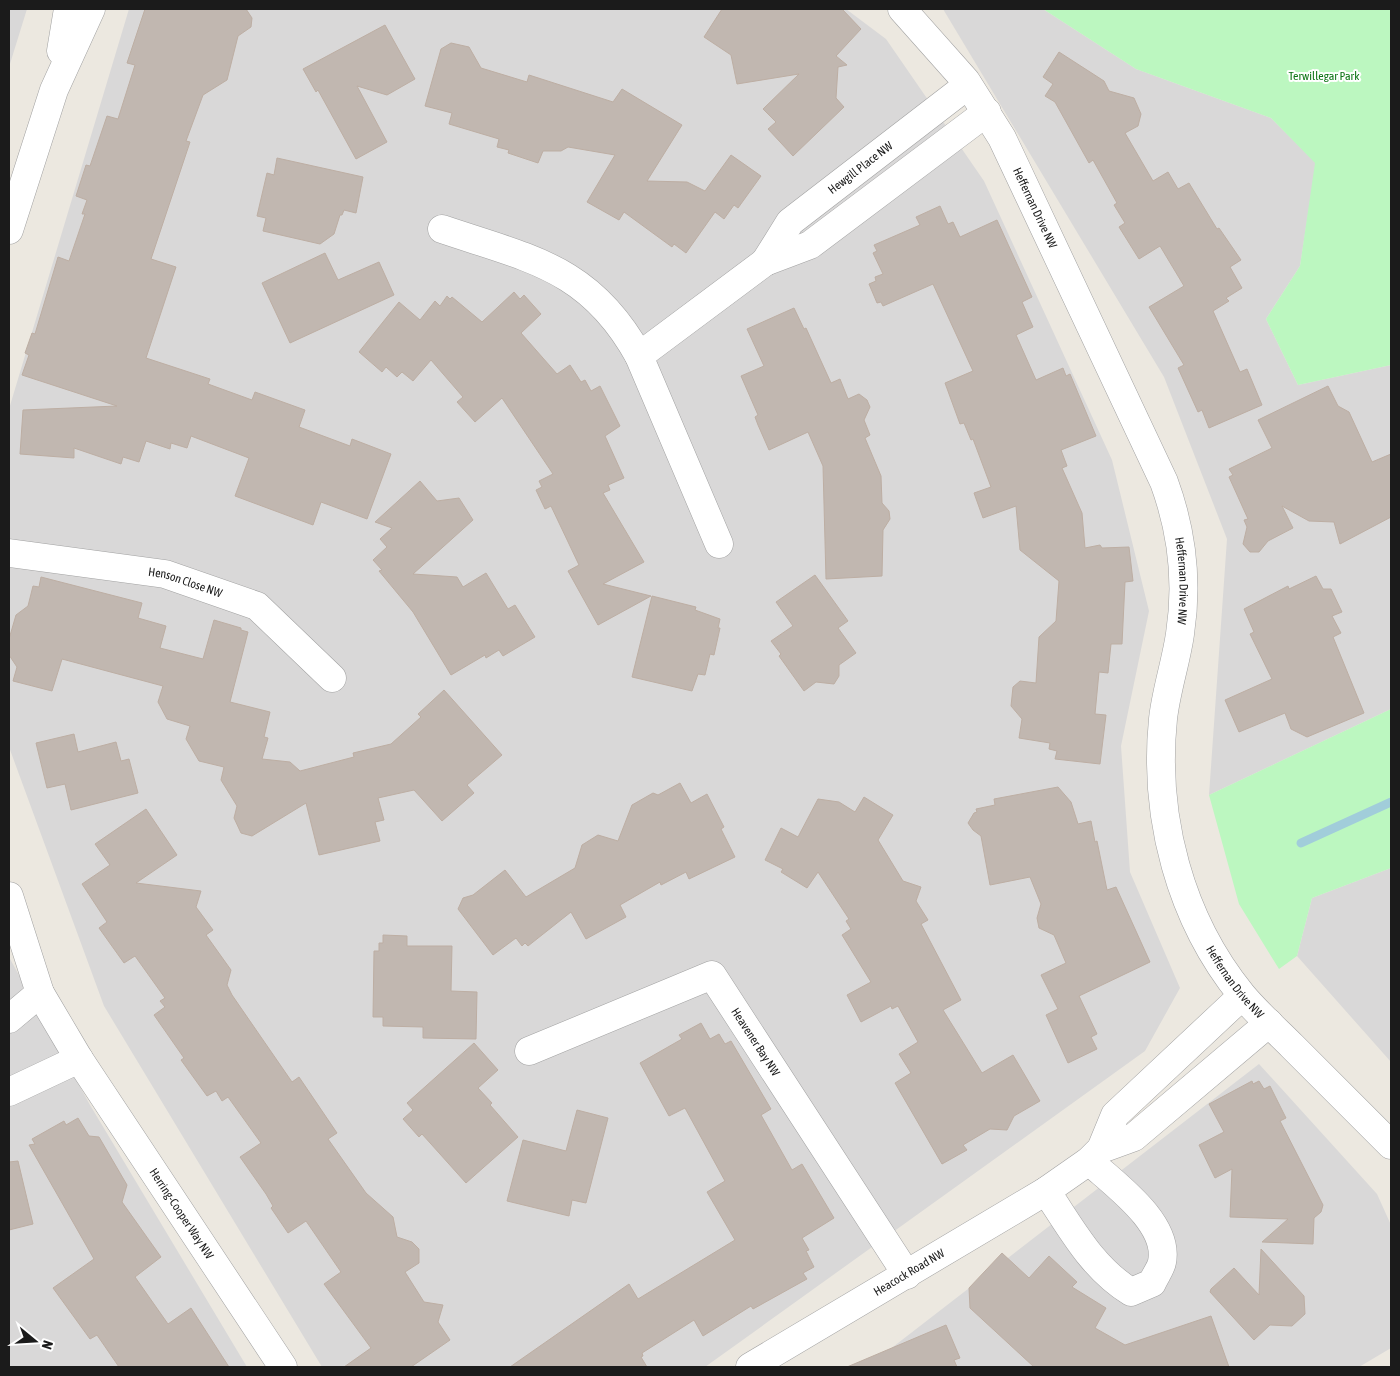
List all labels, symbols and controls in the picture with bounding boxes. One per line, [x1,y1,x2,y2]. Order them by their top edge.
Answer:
park label: Terwillegar Park [1289,69,1360,83]
street label: Hewgill Place NW [825,138,896,197]
street label: Heffernan Drive NW [1010,165,1060,251]
street label: Heffernan Drive NW [1172,536,1190,625]
street label: Henson Close NW [147,565,224,600]
street label: Heffernan Drive NW [1203,943,1267,1022]
street label: Heavener Bay NW [728,1005,783,1079]
street label: Herring-Cooper Way NW [146,1166,217,1262]
street label: Heacock Road NW [871,1246,947,1299]
north arrow [10,1316,60,1366]
text: N [38,1339,56,1351]

